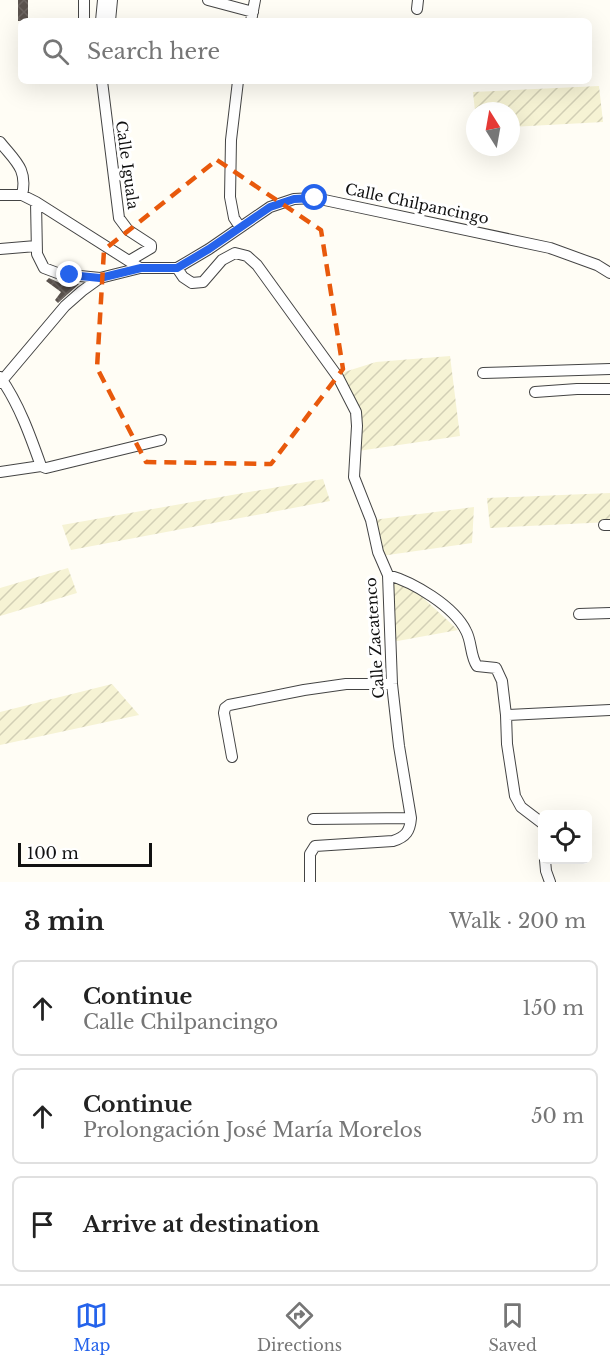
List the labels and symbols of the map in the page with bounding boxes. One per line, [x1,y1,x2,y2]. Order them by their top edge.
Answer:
north arrow [466,102,520,156]
street label: Calle Iguala [112,119,143,211]
street label: Calle Chilpancingo [344,179,491,228]
route start [301,184,327,210]
route end [56,261,82,287]
street label: Calle Zacatenco [361,577,388,699]
scale bar [18,840,152,868]

